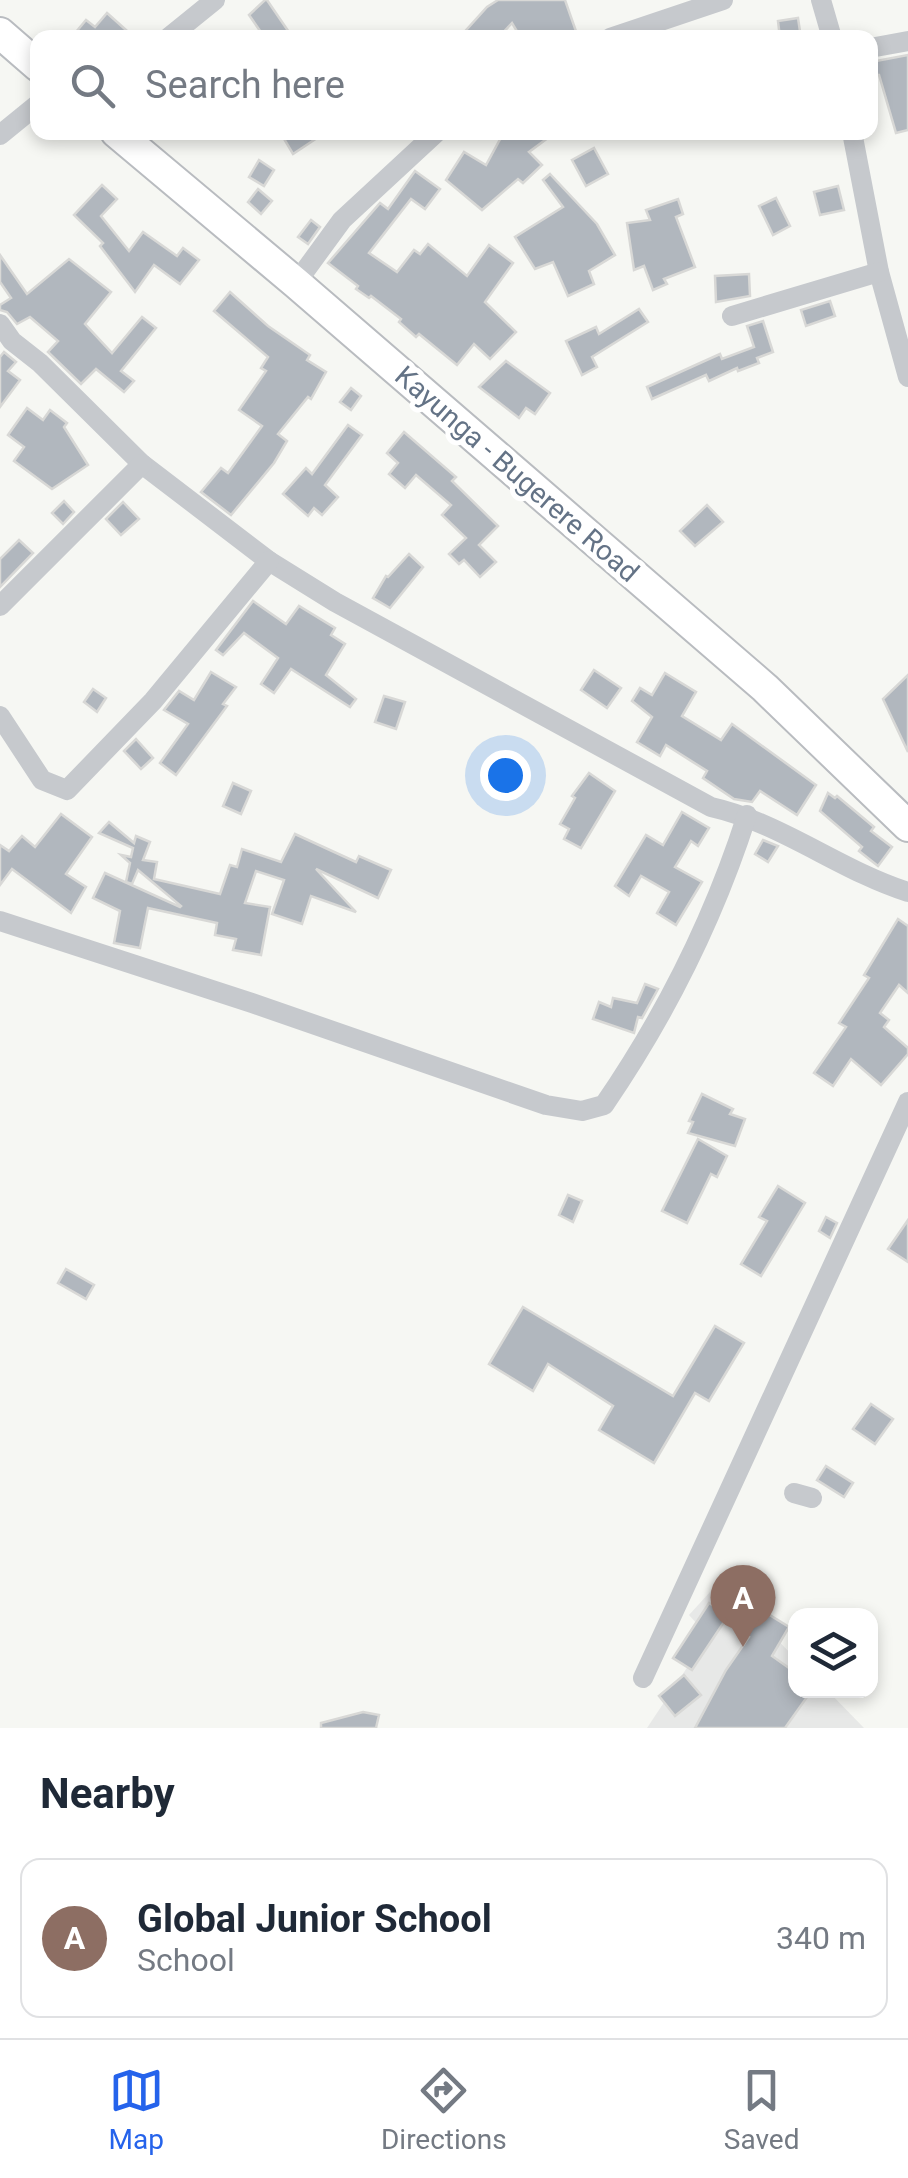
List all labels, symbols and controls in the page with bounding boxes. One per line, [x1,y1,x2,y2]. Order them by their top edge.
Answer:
search box [30,30,878,140]
icon: search [65,58,120,113]
text: Search here [145,63,345,107]
street label: Kayunga - Bugerere Road [388,359,646,589]
your location [480,750,531,801]
pin: A [710,1564,776,1647]
map controls [788,1608,878,1698]
button: layers [788,1608,878,1698]
text: Nearby [40,1769,175,1818]
text: Global Junior School [137,1897,492,1941]
text: A [64,1919,85,1957]
text: 340 m [776,1919,866,1957]
text: School [137,1941,235,1979]
tab: Map [109,2063,164,2156]
tab: Directions [381,2063,507,2156]
tab: Saved [724,2063,799,2156]

